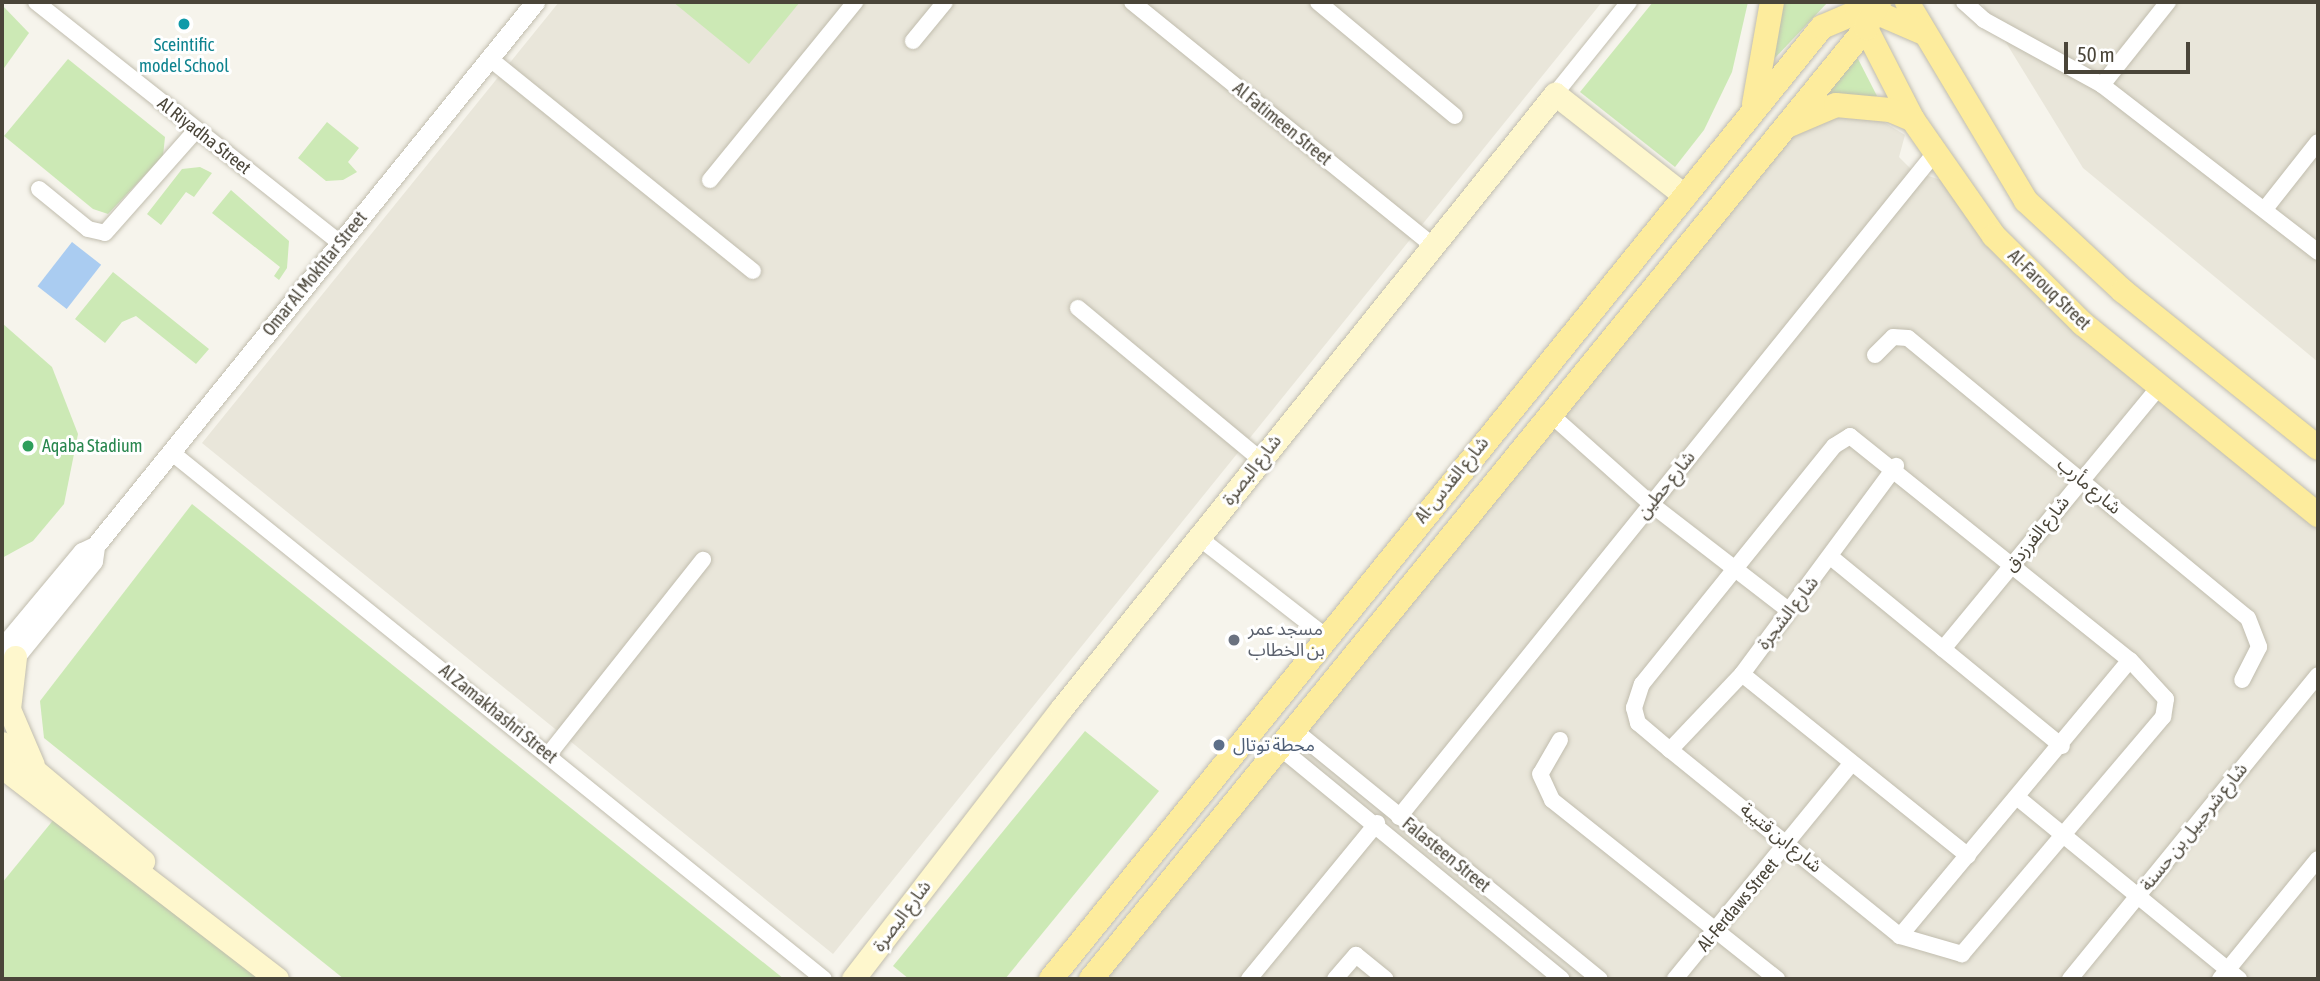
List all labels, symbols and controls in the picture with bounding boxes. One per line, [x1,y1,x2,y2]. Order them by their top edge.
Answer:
marker: Sceintific model School [176,16,192,32]
scale bar [2068,28,2194,72]
place label: Sceintific model School [139,35,229,78]
text: 50 m [2077,42,2115,66]
street label: Al Fatimeen Street [1228,78,1336,170]
street label: Al Riyadha Street [153,93,255,179]
street label: Omar Al Mokhtar Street [258,207,372,341]
street label: Al-Farouq Street [2003,245,2095,335]
street label: شارع البصرة [1218,430,1286,510]
street label: Al-شارع القدس [1411,432,1493,528]
place label: Aqaba Stadium [42,435,143,457]
marker: Aqaba Stadium [20,438,36,454]
street label: شارع حطين [1632,447,1700,523]
street label: شارع مأرب [2053,453,2125,519]
street label: شارع الفرزدق [2000,492,2074,576]
street label: شارع الشجرة [1753,572,1823,654]
place label: مسجد عمر بن الخطاب [1248,619,1325,662]
marker: مسجد عمر بن الخطاب [1226,632,1242,648]
street label: Al Zamakhashri Street [435,660,561,768]
place label: محطة توتال [1233,734,1315,756]
marker: محطة توتال [1211,737,1227,753]
street label: شارع شرحبيل بن حسنة [2136,759,2252,895]
street label: شارع ابن قتيبة [1736,799,1826,877]
street label: Falasteen Street [1398,813,1494,897]
street label: Al-Ferdaws Street [1693,854,1783,956]
street label: شارع البصرة [868,876,936,956]

